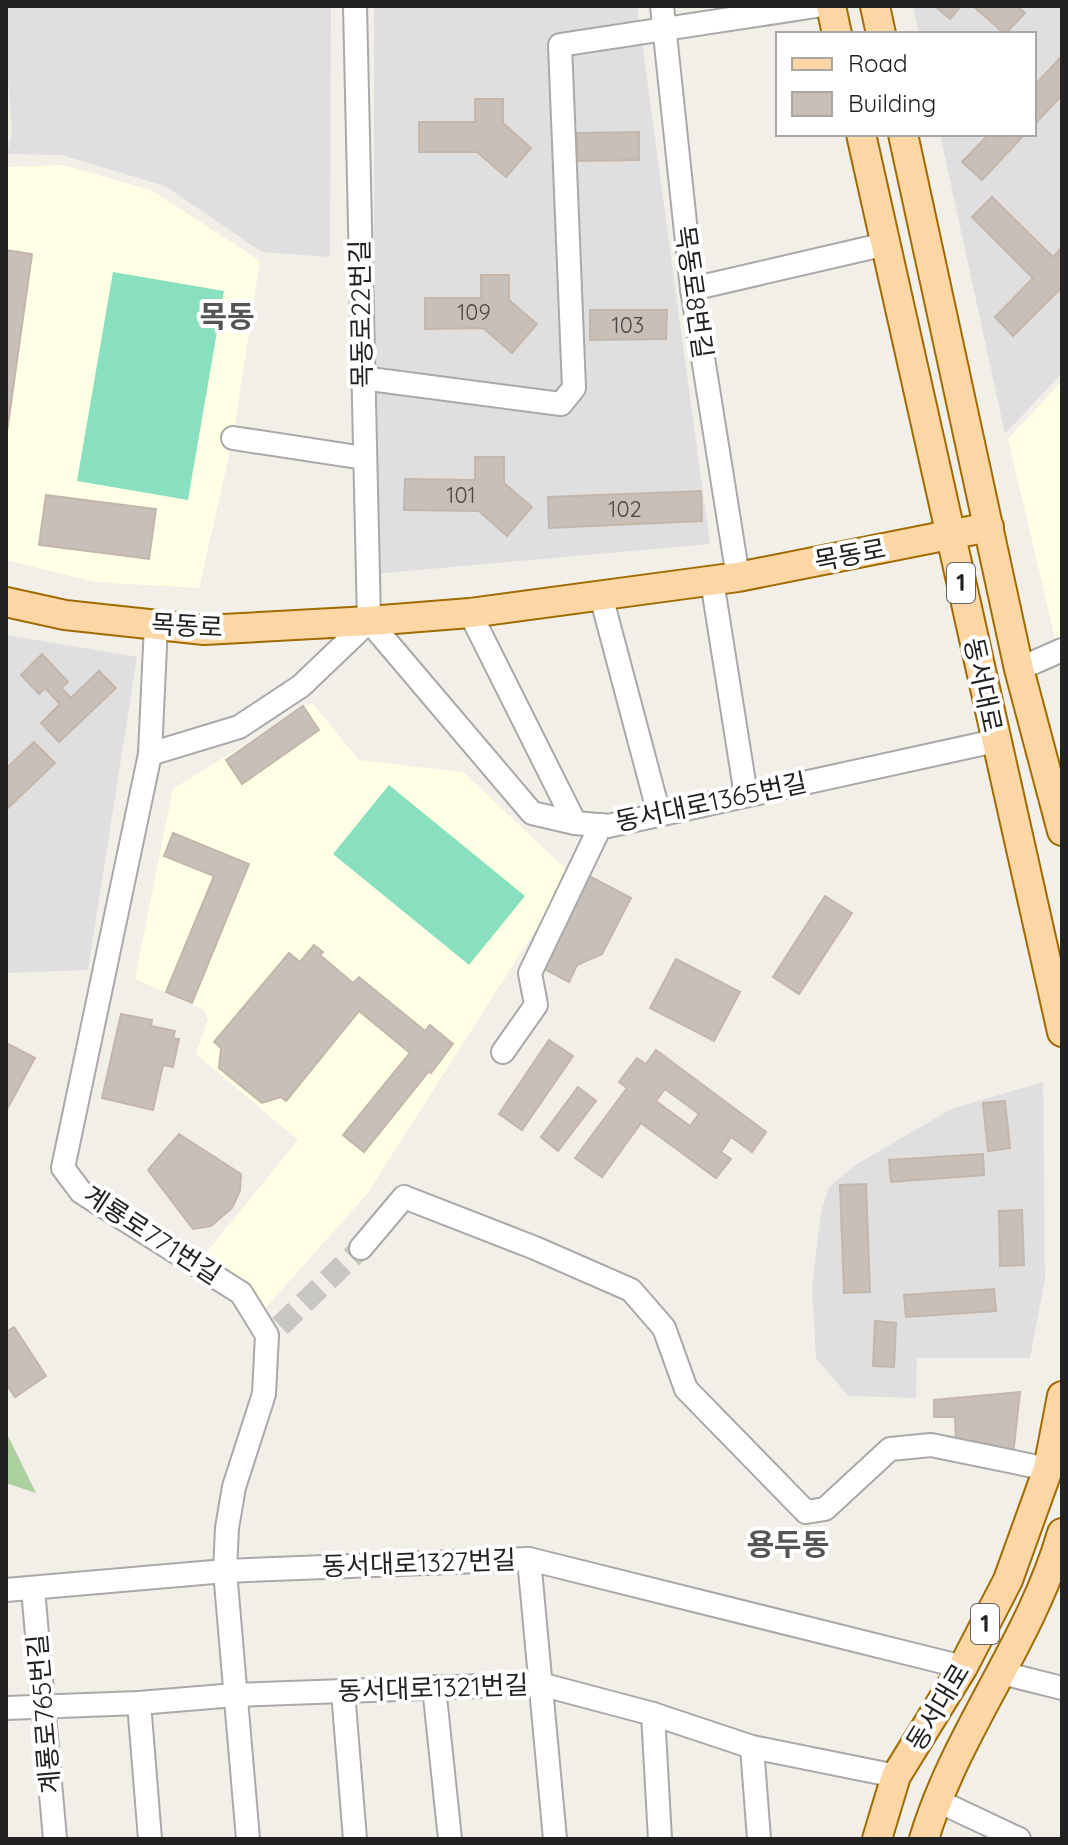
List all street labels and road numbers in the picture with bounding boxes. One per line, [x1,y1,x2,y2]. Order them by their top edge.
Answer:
street label: 목동로8번길 [669,223,720,360]
street label: 목동로22번길 [343,240,378,388]
street label: 목동로 [812,531,888,578]
road number: 1 [947,563,975,603]
street label: 목동로 [150,607,224,644]
street label: 동서대로 [957,635,1010,735]
street label: 동서대로1365번길 [612,765,810,838]
street label: 계룡로771번길 [77,1178,227,1291]
street label: 동서대로1327번길 [321,1543,517,1582]
road number: 1 [971,1604,999,1644]
street label: 계룡로765번길 [20,1633,67,1795]
street label: 동서대로 [899,1657,976,1756]
street label: 동서대로1321번길 [337,1668,529,1707]

